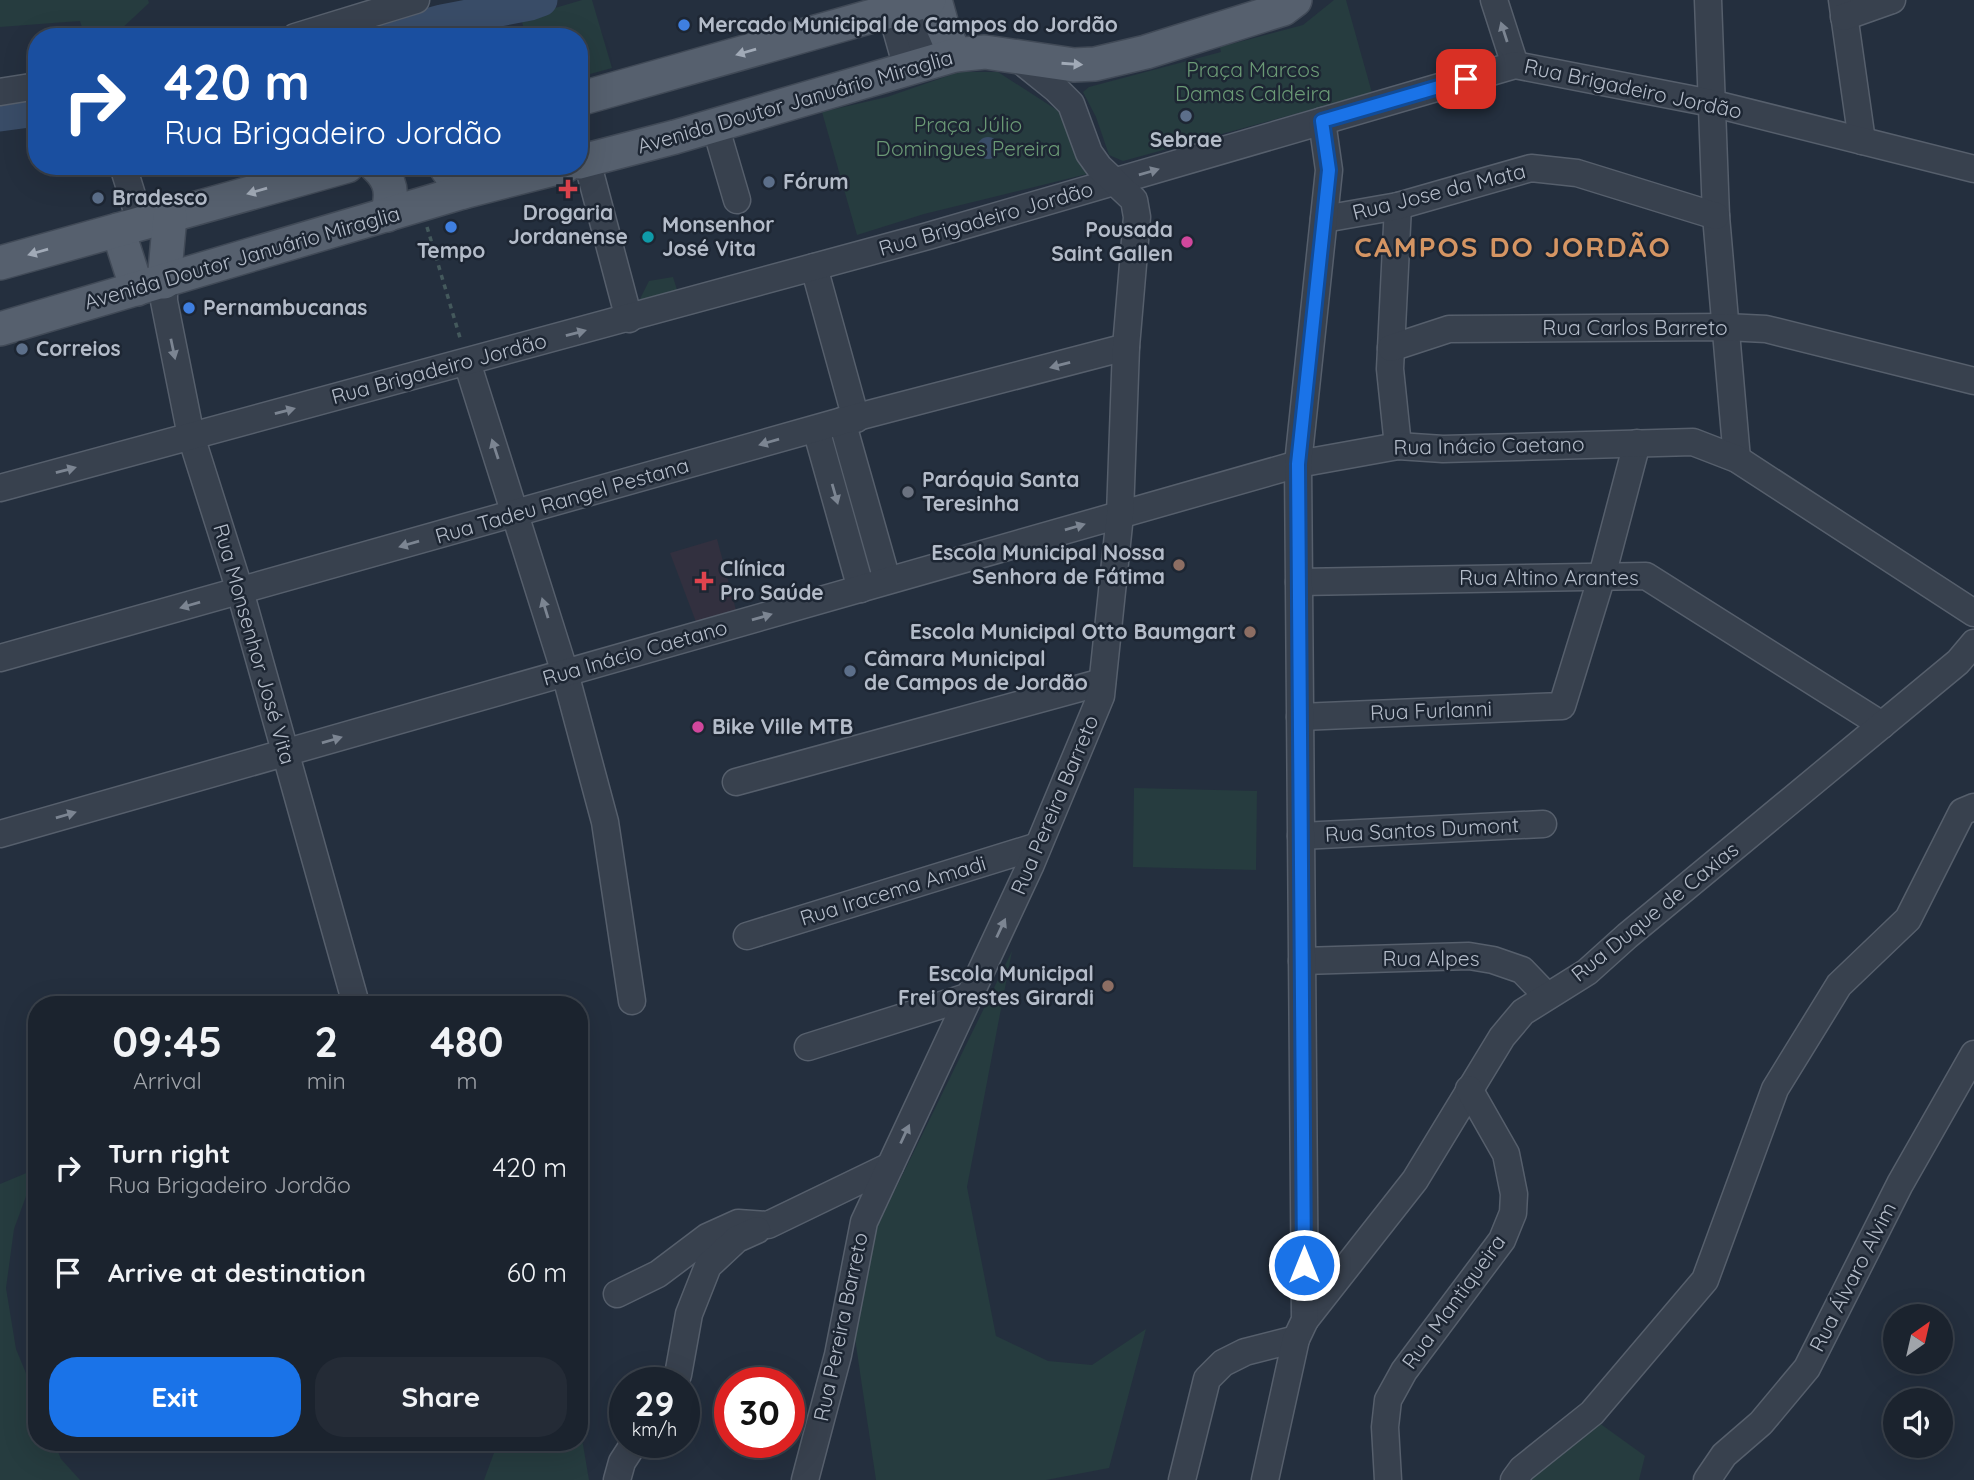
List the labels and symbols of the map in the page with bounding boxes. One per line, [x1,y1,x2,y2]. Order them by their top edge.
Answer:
place label: Mercado Municipal de Campos do Jordão [698,11,1118,37]
marker: Mercado Municipal de Campos do Jordão [676,17,692,33]
one-way arrow [1499,22,1509,43]
street label: Avenida Doutor Januário Miraglia [634,43,956,159]
one-way arrow [735,48,756,58]
pin [1436,49,1496,109]
street label: Rua Brigadeiro Jordão [1522,52,1744,124]
park label: Praça Marcos Damas Caldeira [1175,56,1331,106]
one-way arrow [1061,58,1083,69]
marker: Sebrae [1178,108,1194,124]
park label: Praça Júlio Domingues Pereira [876,111,1060,161]
place label: Sebrae [1150,126,1222,152]
street label: Rua Jose da Mata [1349,157,1528,225]
one-way arrow [1139,166,1160,176]
place label: Fórum [783,168,849,194]
marker: Fórum [761,174,777,190]
street label: Rua Brigadeiro Jordão [876,175,1096,261]
marker: Drogaria Jordanense [560,181,576,197]
place label: Bradesco [112,184,208,210]
one-way arrow [247,187,268,197]
marker: Bradesco [90,190,106,206]
street label: Avenida Doutor Januário Miraglia [81,199,403,315]
place label: Drogaria Jordanense [508,199,628,249]
place label: Monsenhor José Vita [662,211,774,261]
place label: Pousada Saint Gallen [1051,216,1173,266]
marker: Tempo [443,219,459,235]
marker: Monsenhor José Vita [640,229,656,245]
district label: CAMPOS DO JORDÃO [1354,229,1672,264]
marker: Pousada Saint Gallen [1179,234,1195,250]
place label: Tempo [417,237,485,263]
one-way arrow [27,248,48,258]
place label: Pernambucanas [203,294,367,320]
marker: Pernambucanas [181,300,197,316]
street label: Rua Carlos Barreto [1542,314,1728,340]
street label: Rua Brigadeiro Jordão [328,327,549,409]
one-way arrow [565,327,587,338]
place label: Correios [36,335,121,361]
one-way arrow [168,338,179,360]
marker: Correios [14,341,30,357]
one-way arrow [1049,360,1071,371]
one-way arrow [275,405,296,415]
street label: Rua Inácio Caetano [1393,430,1585,460]
one-way arrow [758,437,779,447]
one-way arrow [490,438,500,459]
street label: Rua Tadeu Rangel Pestana [432,451,692,549]
one-way arrow [55,464,77,475]
place label: Paróquia Santa Teresinha [922,466,1080,516]
one-way arrow [830,484,840,505]
marker: Paróquia Santa Teresinha [900,484,916,500]
street label: Rua Monsenhor José Vita [208,520,302,767]
one-way arrow [1065,522,1086,532]
one-way arrow [398,539,420,550]
place label: Escola Municipal Nossa Senhora de Fátima [931,539,1165,589]
place label: Clínica Pro Saúde [720,555,824,605]
marker: Escola Municipal Nossa Senhora de Fátima [1171,557,1187,573]
street label: Rua Altino Arantes [1459,564,1639,590]
marker: Clínica Pro Saúde [694,571,714,591]
one-way arrow [540,597,550,618]
one-way arrow [179,601,200,611]
one-way arrow [752,611,774,622]
street label: Rua Inácio Caetano [539,613,730,691]
place label: Escola Municipal Otto Baumgart [910,618,1236,644]
marker: Escola Municipal Otto Baumgart [1242,624,1258,640]
place label: Câmara Municipal de Campos de Jordão [864,645,1088,695]
marker: Câmara Municipal de Campos de Jordão [842,663,858,679]
street label: Rua Furlanni [1369,695,1492,725]
street label: Rua Pereira Barreto [1005,711,1104,898]
place label: Bike Ville MTB [712,713,853,739]
marker: Bike Ville MTB [690,719,706,735]
one-way arrow [321,734,342,744]
one-way arrow [55,810,76,820]
street label: Rua Santos Dumont [1324,811,1520,847]
street label: Rua Duque de Caxias [1566,836,1743,987]
street label: Rua Iracema Amadi [797,849,989,931]
one-way arrow [996,918,1007,938]
street label: Rua Alpes [1382,945,1480,971]
place label: Escola Municipal Frei Orestes Girardi [898,960,1094,1010]
marker: Escola Municipal Frei Orestes Girardi [1100,978,1116,994]
one-way arrow [899,1124,911,1144]
street label: Rua Álvaro Alvim [1803,1197,1901,1356]
position arrow [1267,1228,1341,1302]
street label: Rua Mantiqueira [1396,1229,1511,1374]
street label: Rua Pereira Barreto [807,1230,873,1424]
north arrow [1883,1304,1953,1374]
speed limit sign: 30 [714,1367,805,1458]

